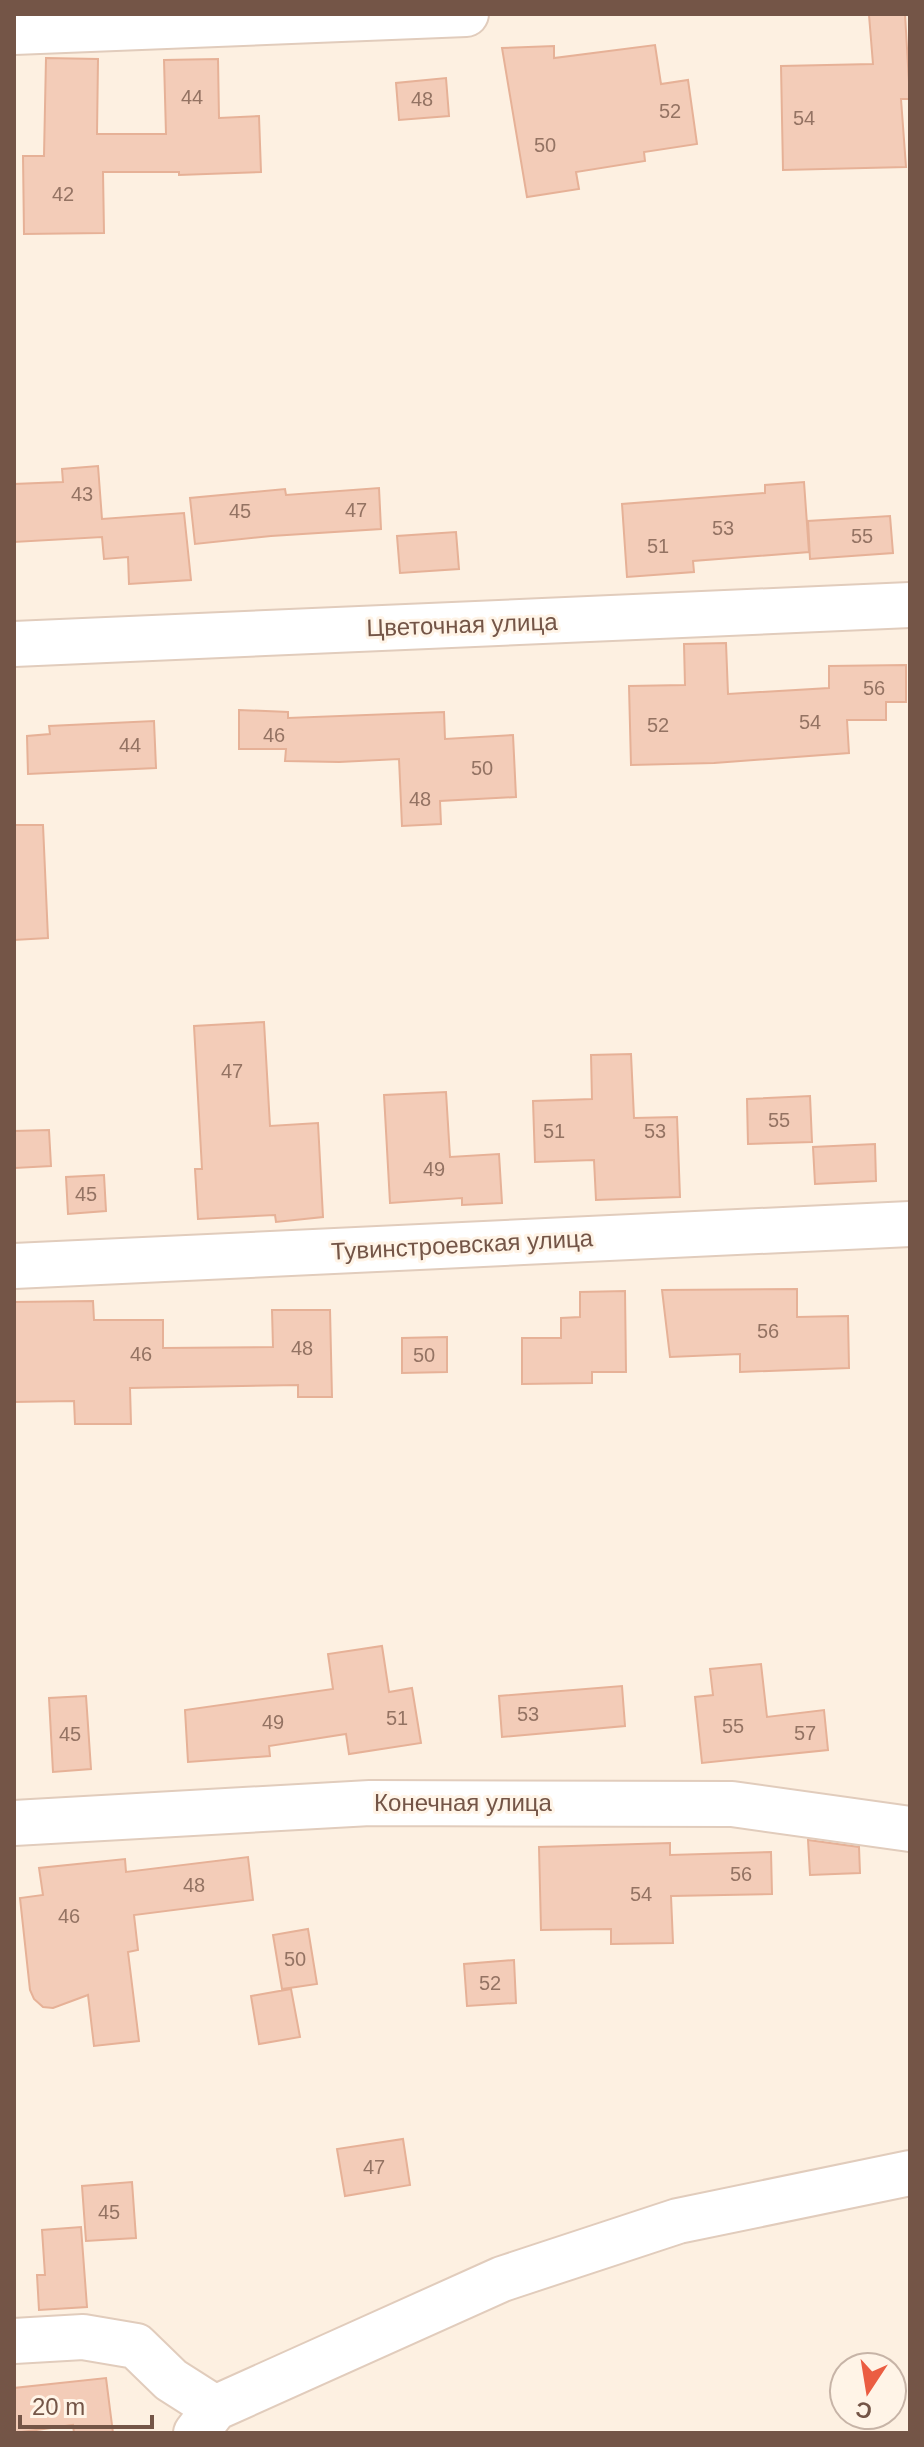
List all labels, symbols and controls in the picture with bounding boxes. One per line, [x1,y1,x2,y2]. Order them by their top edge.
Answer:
house number: 44 [181,86,203,108]
house number: 48 [411,88,433,110]
house number: 52 [659,100,681,122]
house number: 54 [793,107,815,129]
house number: 50 [534,134,556,156]
house number: 42 [52,183,74,205]
house number: 43 [71,483,93,505]
house number: 47 [345,499,367,521]
house number: 45 [229,500,251,522]
house number: 53 [712,517,734,539]
house number: 55 [851,525,873,547]
house number: 51 [647,535,669,557]
street label: Цветочная улица [366,608,559,641]
house number: 56 [863,677,885,699]
house number: 54 [799,711,821,733]
house number: 52 [647,714,669,736]
house number: 46 [263,724,285,746]
house number: 44 [119,734,141,756]
house number: 50 [471,757,493,779]
house number: 48 [409,788,431,810]
house number: 47 [221,1060,243,1082]
house number: 55 [768,1109,790,1131]
house number: 51 [543,1120,565,1142]
house number: 53 [644,1120,666,1142]
house number: 49 [423,1158,445,1180]
house number: 45 [75,1183,97,1205]
street label: Тувинстроевская улица [330,1224,594,1265]
house number: 56 [757,1320,779,1342]
house number: 48 [291,1337,313,1359]
house number: 46 [130,1343,152,1365]
house number: 50 [413,1344,435,1366]
house number: 53 [517,1703,539,1725]
house number: 51 [386,1707,408,1729]
house number: 49 [262,1711,284,1733]
house number: 55 [722,1715,744,1737]
house number: 57 [794,1722,816,1744]
house number: 45 [59,1723,81,1745]
street label: Конечная улица [374,1789,553,1816]
house number: 56 [730,1863,752,1885]
house number: 48 [183,1874,205,1896]
house number: 54 [630,1883,652,1905]
house number: 46 [58,1905,80,1927]
house number: 50 [284,1948,306,1970]
house number: 52 [479,1972,501,1994]
house number: 47 [363,2156,385,2178]
house number: 45 [98,2201,120,2223]
north arrow [828,2351,908,2431]
scale bar [20,2379,152,2429]
text: 20 m [32,2393,85,2420]
text: С [853,2396,874,2424]

